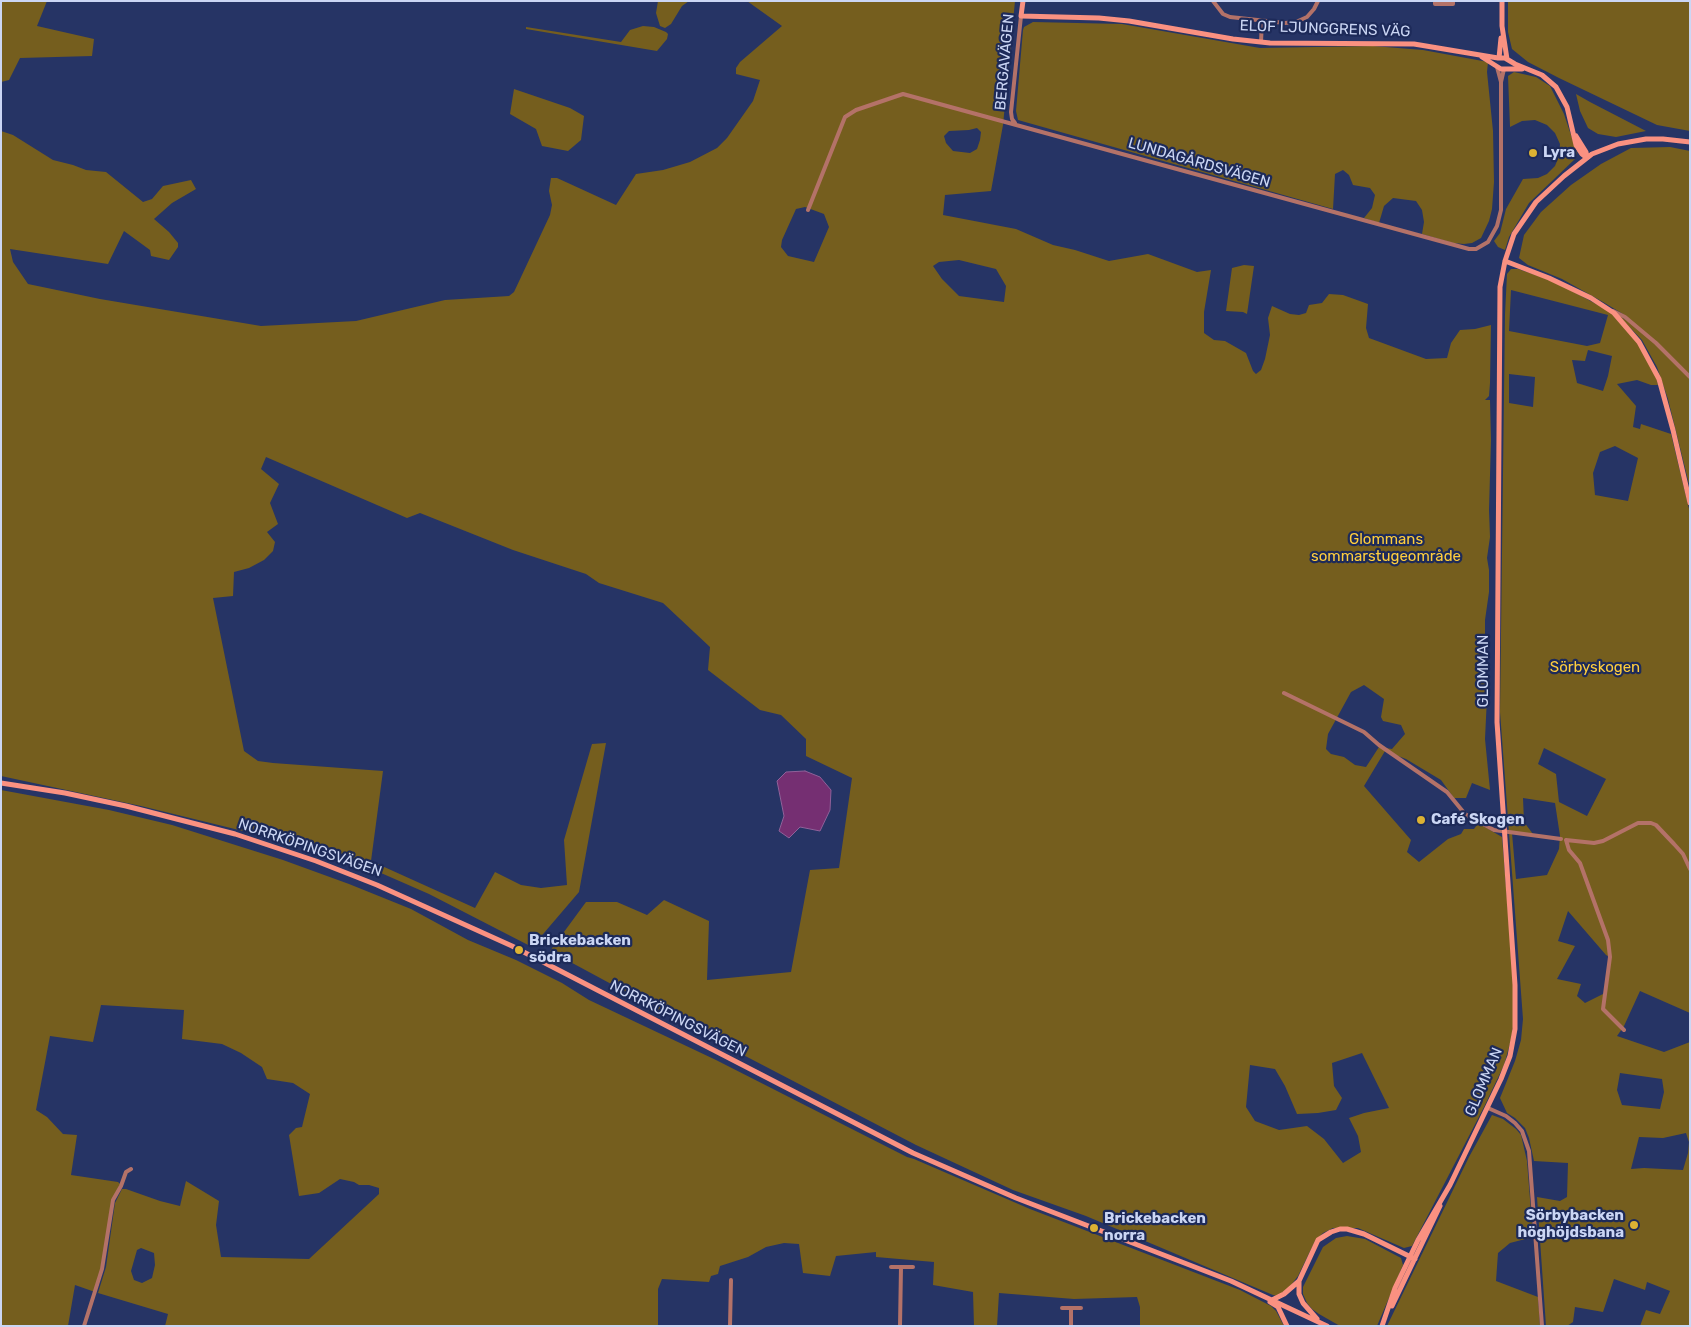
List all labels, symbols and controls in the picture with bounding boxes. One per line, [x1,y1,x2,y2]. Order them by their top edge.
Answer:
street label: BERGAVÄGEN [992,13,1018,111]
street label: ELOF LJUNGGRENS VÄG [1239,17,1411,41]
street label: LUNDAGÅRDSVÄGEN [1126,134,1272,192]
place label: Lyra [1543,144,1575,162]
marker: Lyra [1527,147,1539,159]
park label: Glommans sommarstugeområde [1311,531,1461,566]
street label: GLOMMAN [1475,635,1493,707]
park label: Sörbyskogen [1550,659,1640,677]
place label: Café Skogen [1431,811,1525,829]
marker: Café Skogen [1415,814,1427,826]
street label: NORRKÖPINGSVÄGEN [236,815,384,881]
place label: Brickebacken södra [529,932,631,967]
marker: Brickebacken södra [513,944,525,956]
street label: NORRKÖPINGSVÄGEN [607,977,749,1061]
street label: GLOMMAN [1461,1045,1507,1119]
place label: Sörbybacken höghöjdsbana [1518,1207,1624,1242]
place label: Brickebacken norra [1104,1210,1206,1245]
marker: Sörbybacken höghöjdsbana [1628,1219,1640,1231]
marker: Brickebacken norra [1088,1222,1100,1234]

